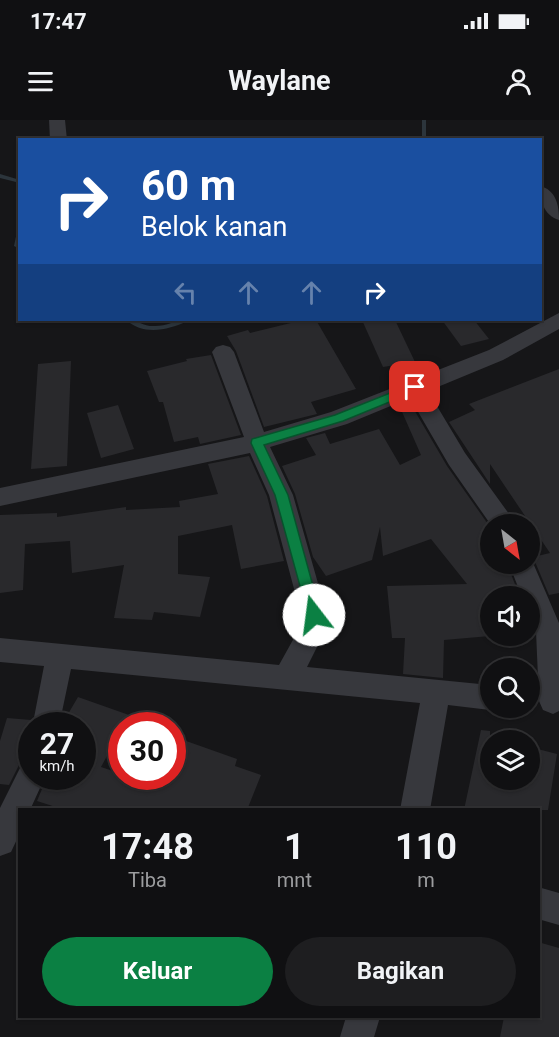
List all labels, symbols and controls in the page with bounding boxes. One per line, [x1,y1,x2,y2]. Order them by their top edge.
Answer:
text: 17:47 [30,9,87,34]
icon: menu [24,65,57,98]
text: Waylane [228,65,331,97]
icon: person [502,65,535,98]
text: 60 m [141,161,236,210]
icon: right [42,162,120,240]
text: Belok kanan [141,211,287,243]
icon: left [169,276,202,309]
icon: ahead [232,276,265,309]
icon: ahead [295,276,328,309]
icon: right [358,276,391,309]
pin [389,361,440,412]
icon: arrive [398,370,431,403]
north arrow [480,514,540,574]
map controls [480,514,540,790]
position arrow [282,583,346,647]
button: sound [480,586,540,646]
button: search [480,658,540,718]
speed limit sign: 30 [108,712,186,790]
text: 27 [40,726,74,761]
button: layers [480,730,540,790]
text: km/h [39,757,75,775]
text: 17:48 [101,826,194,868]
text: 1 [284,826,305,868]
text: 110 [395,826,457,868]
text: Tiba [128,868,167,892]
text: mnt [277,868,312,892]
text: m [417,868,435,892]
button: Keluar [42,937,273,1006]
button: Bagikan [285,937,516,1006]

